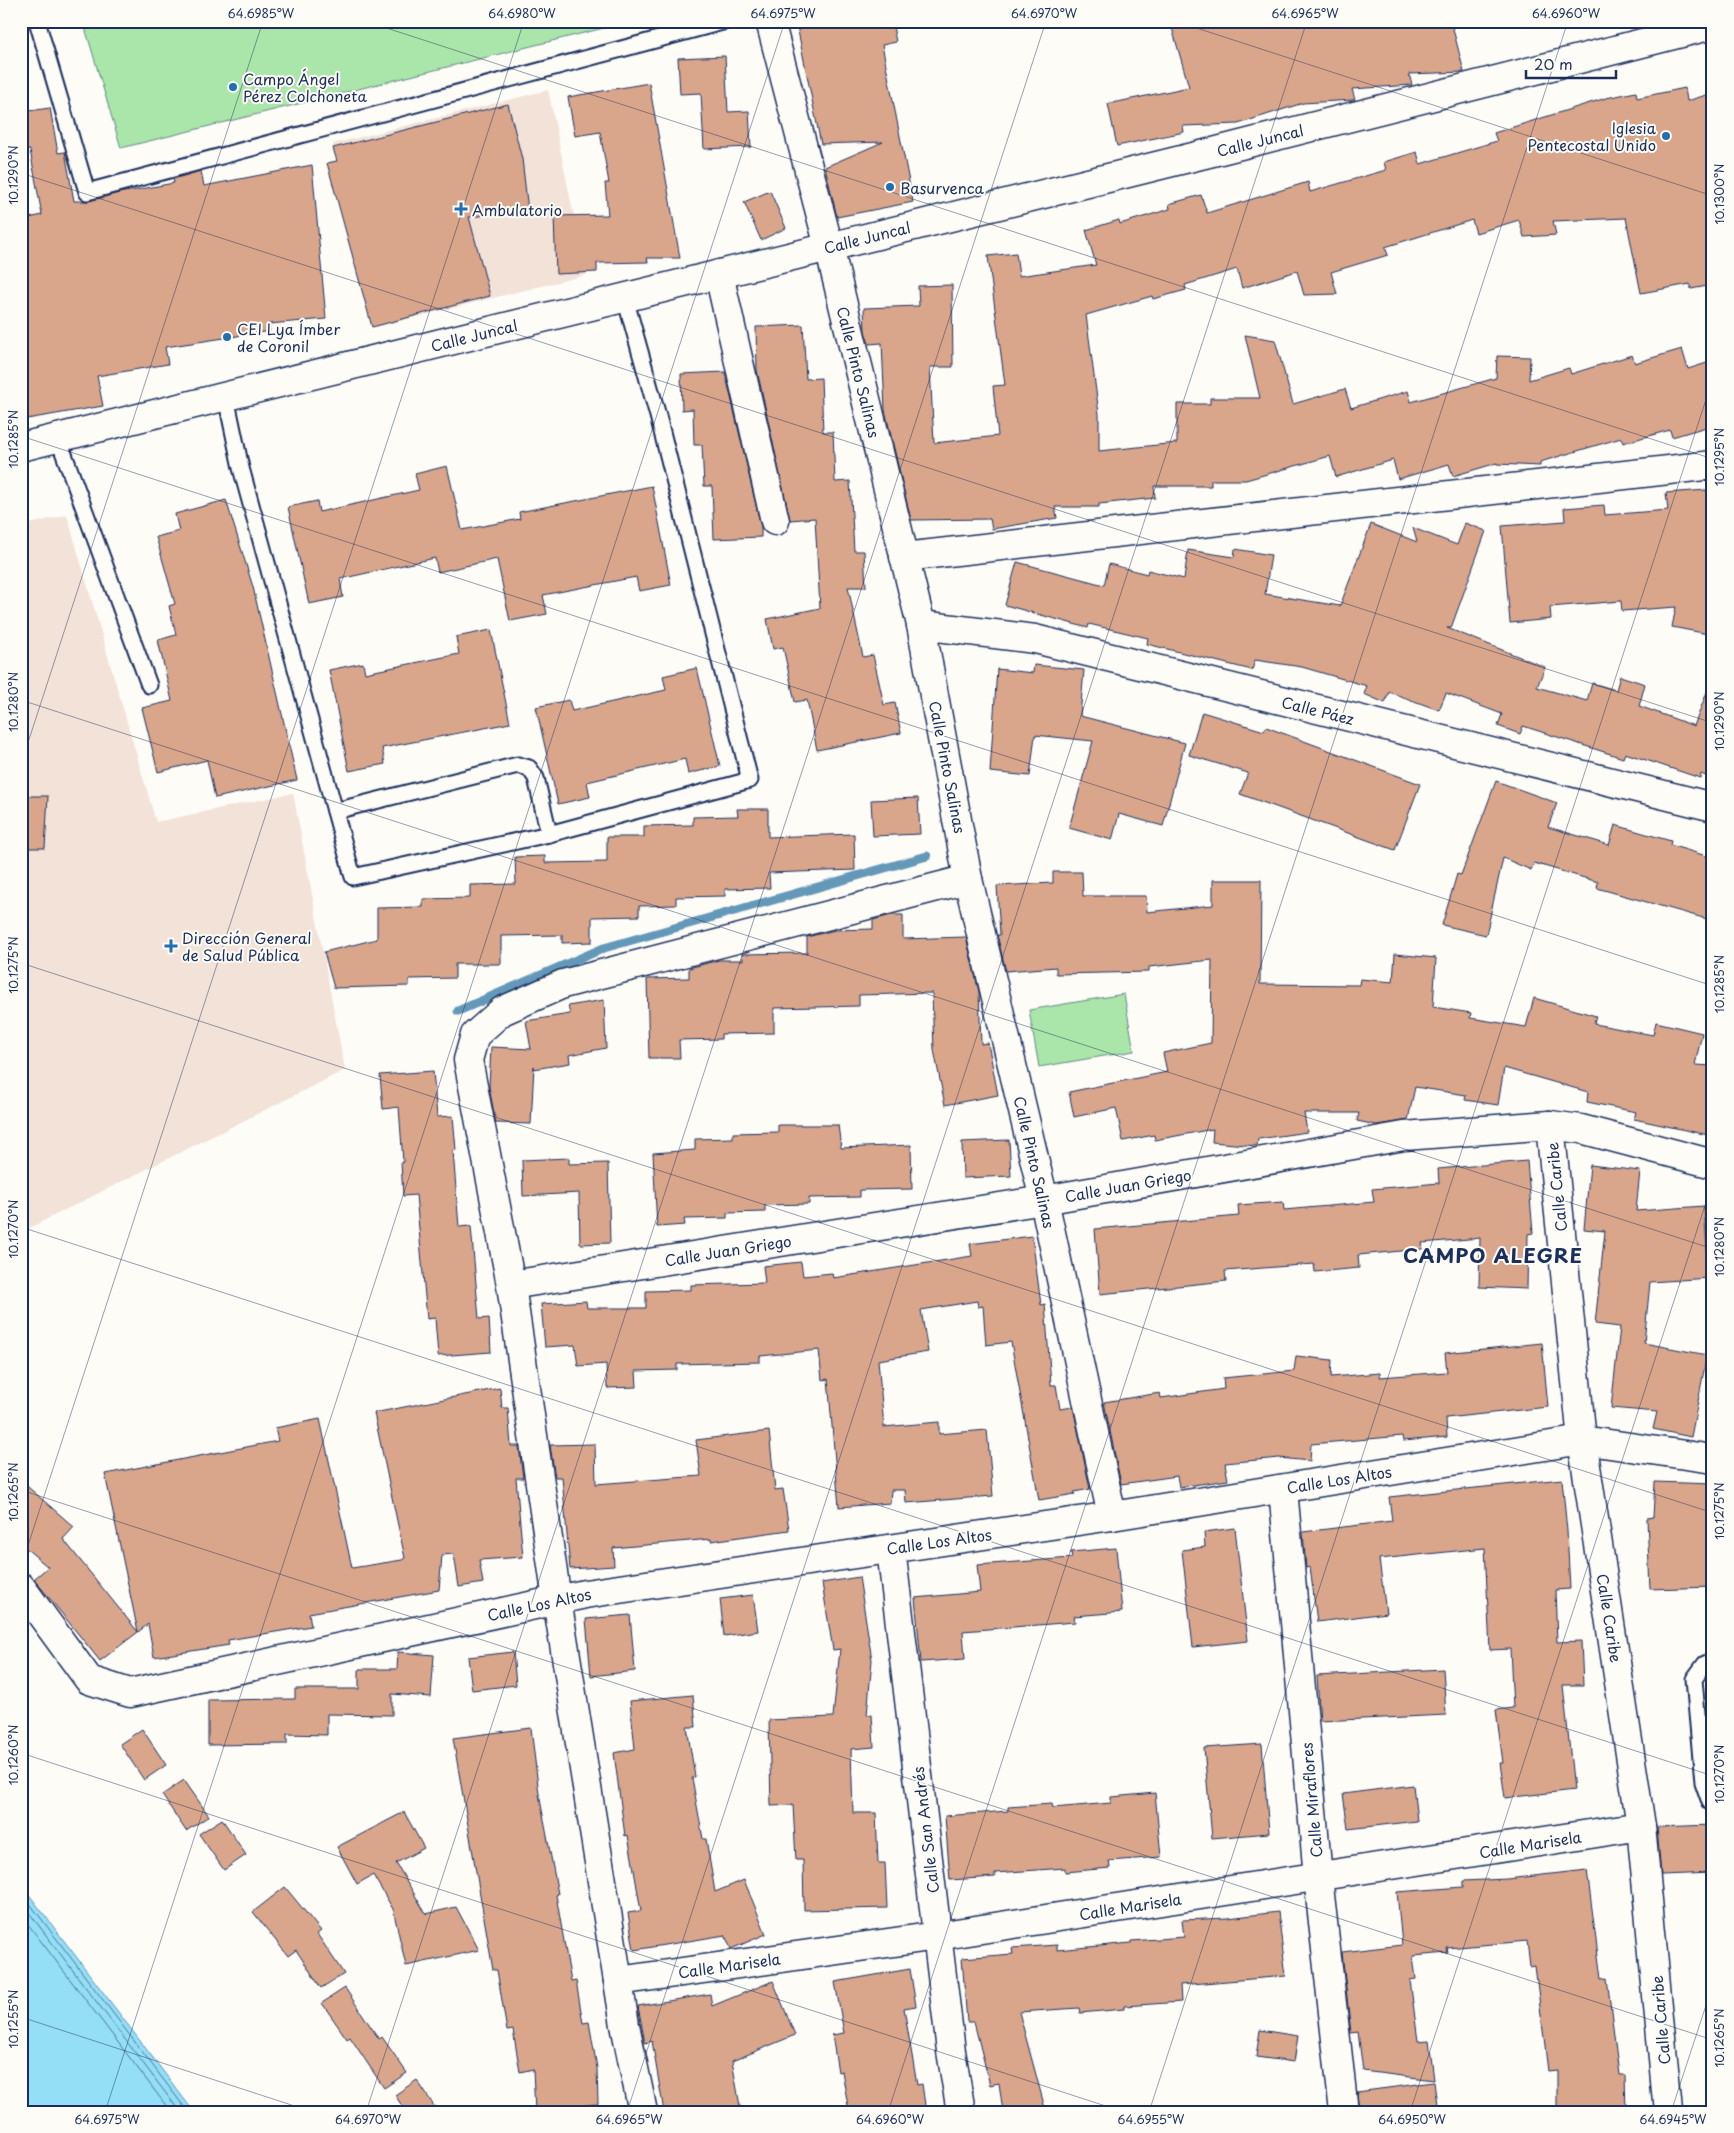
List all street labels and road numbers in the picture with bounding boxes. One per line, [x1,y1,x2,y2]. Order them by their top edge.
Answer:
street label: Calle Juncal [1214,118,1306,162]
street label: Calle Juncal [821,215,913,259]
street label: Calle Pinto Salinas [832,304,886,440]
street label: Calle Juncal [428,313,520,357]
street label: Calle Páez [1279,690,1357,730]
street label: Calle Pinto Salinas [924,699,972,835]
street label: Calle Pinto Salinas [1009,1094,1061,1230]
street label: Calle Caribe [1540,1141,1572,1233]
street label: Calle Juan Griego [1063,1163,1193,1207]
street label: Calle Juan Griego [663,1229,793,1271]
street label: Calle Los Altos [1285,1459,1393,1499]
street label: Calle Los Altos [885,1522,993,1560]
street label: Calle Caribe [1592,1572,1628,1664]
street label: Calle Los Altos [485,1582,593,1626]
street label: Calle Miraflores [1294,1741,1327,1859]
street label: Calle San Andrés [906,1765,944,1895]
street label: Calle Marisela [1477,1825,1583,1863]
street label: Calle Marisela [1077,1887,1183,1925]
street label: Calle Marisela [676,1946,782,1984]
street label: Calle Caribe [1645,1974,1675,2066]

